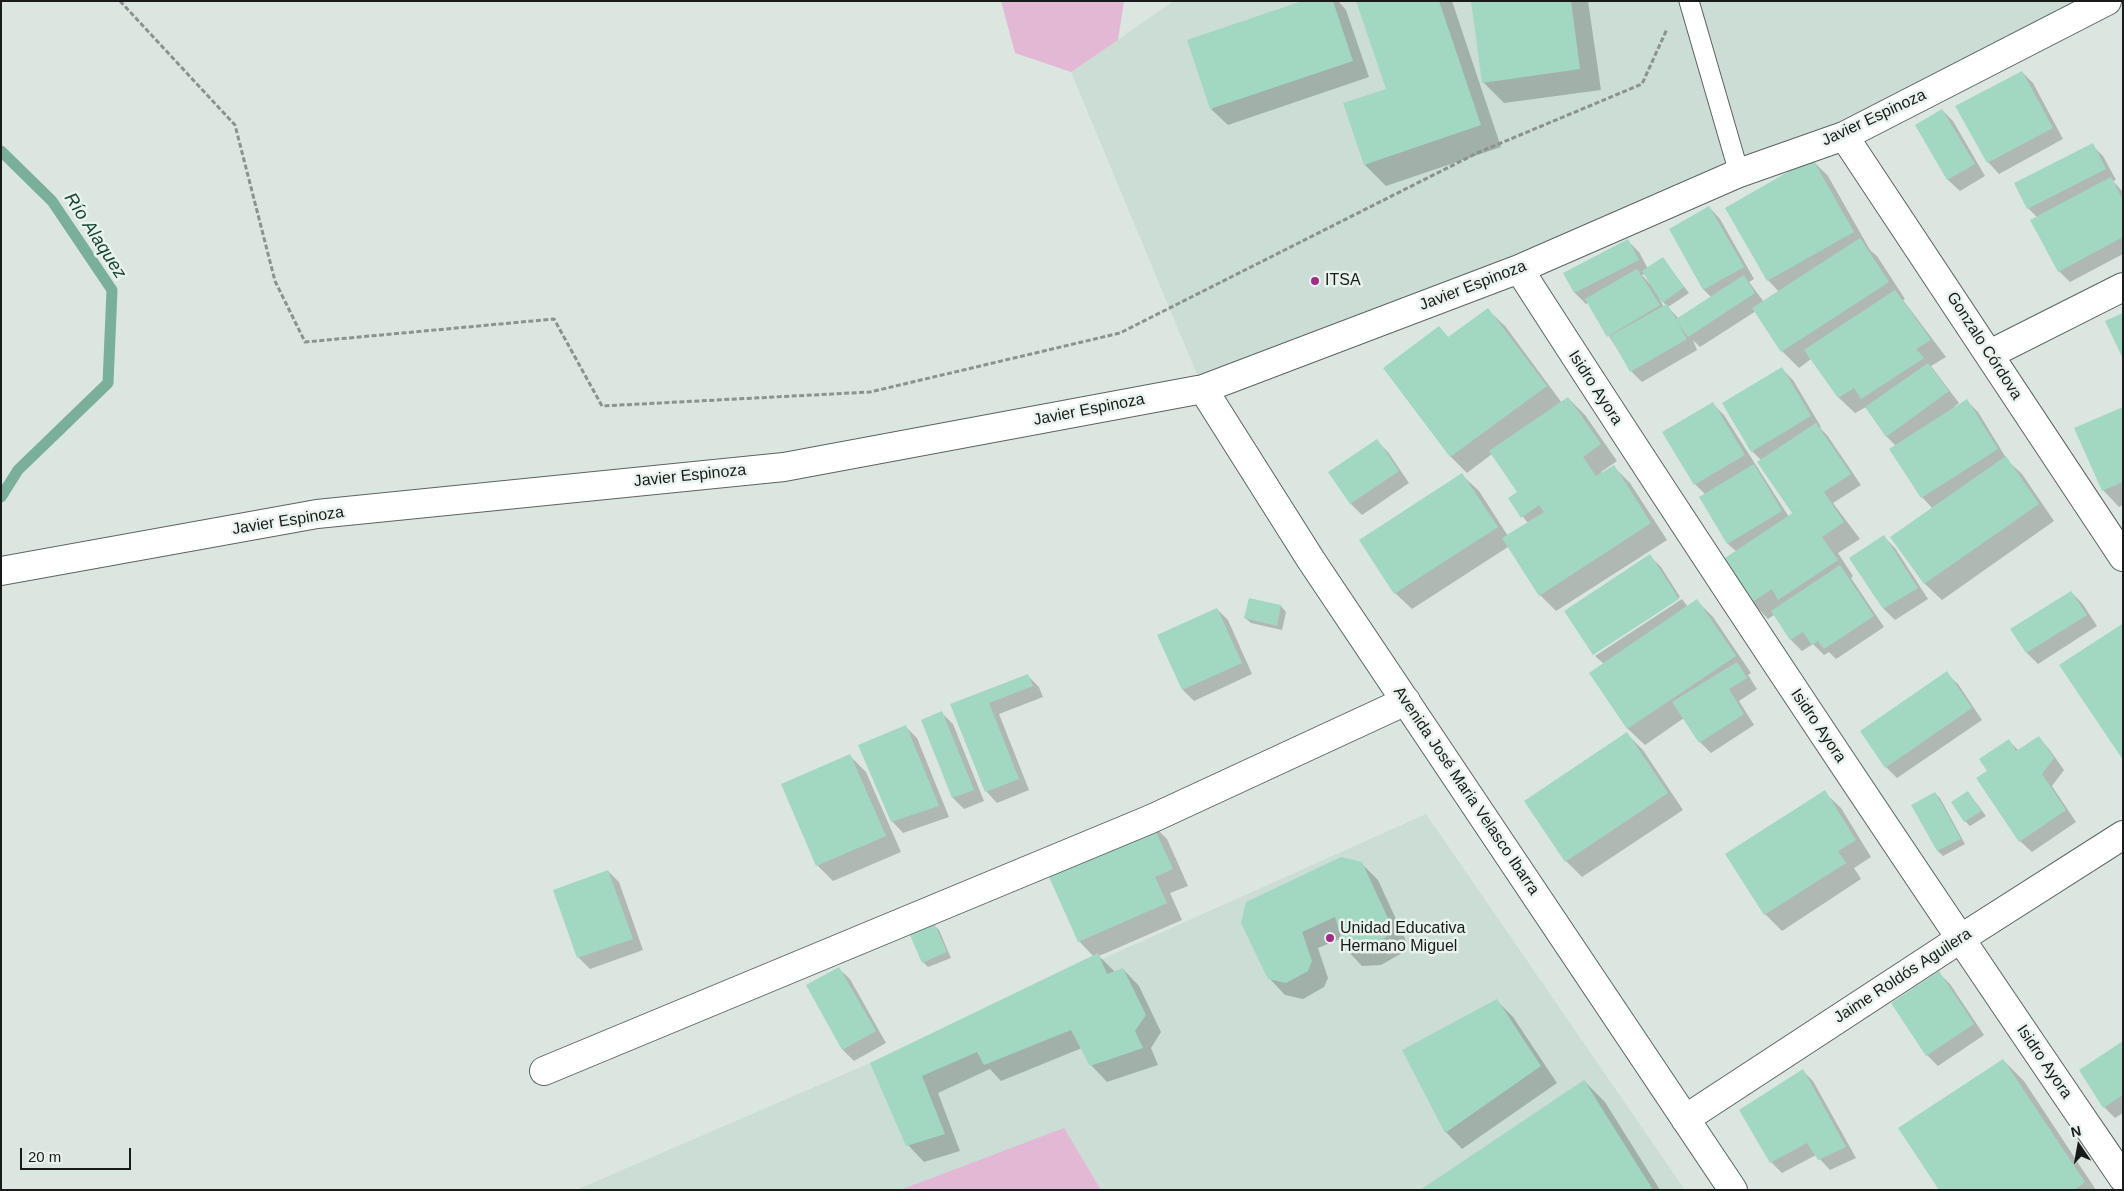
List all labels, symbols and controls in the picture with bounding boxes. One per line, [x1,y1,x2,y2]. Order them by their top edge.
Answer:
street label: Javier Espinoza [1819,85,1929,151]
water label: Río Alaquez [59,189,131,283]
street label: Javier Espinoza [1417,257,1529,315]
place label: ITSA [1325,271,1361,291]
marker: ITSA [1309,275,1321,287]
street label: Gonzalo Córdova [1942,289,2026,403]
street label: Isidro Ayora [1564,347,1626,429]
street label: Javier Espinoza [1032,390,1146,430]
street label: Javier Espinoza [633,461,747,491]
street label: Javier Espinoza [231,503,345,539]
street label: Avenida José Maria Velasco Ibarra [1389,683,1543,899]
street label: Isidro Ayora [1786,685,1850,767]
place label: Unidad Educativa Hermano Miguel [1340,919,1465,957]
street label: Jaime Roldós Aguilera [1831,924,1975,1028]
marker: Unidad Educativa Hermano Miguel [1324,932,1336,944]
street label: Isidro Ayora [2012,1021,2076,1103]
north arrow [2054,1121,2104,1171]
text: N [2069,1122,2082,1140]
scale bar [22,1138,134,1170]
text: 20 m [28,1148,61,1165]

